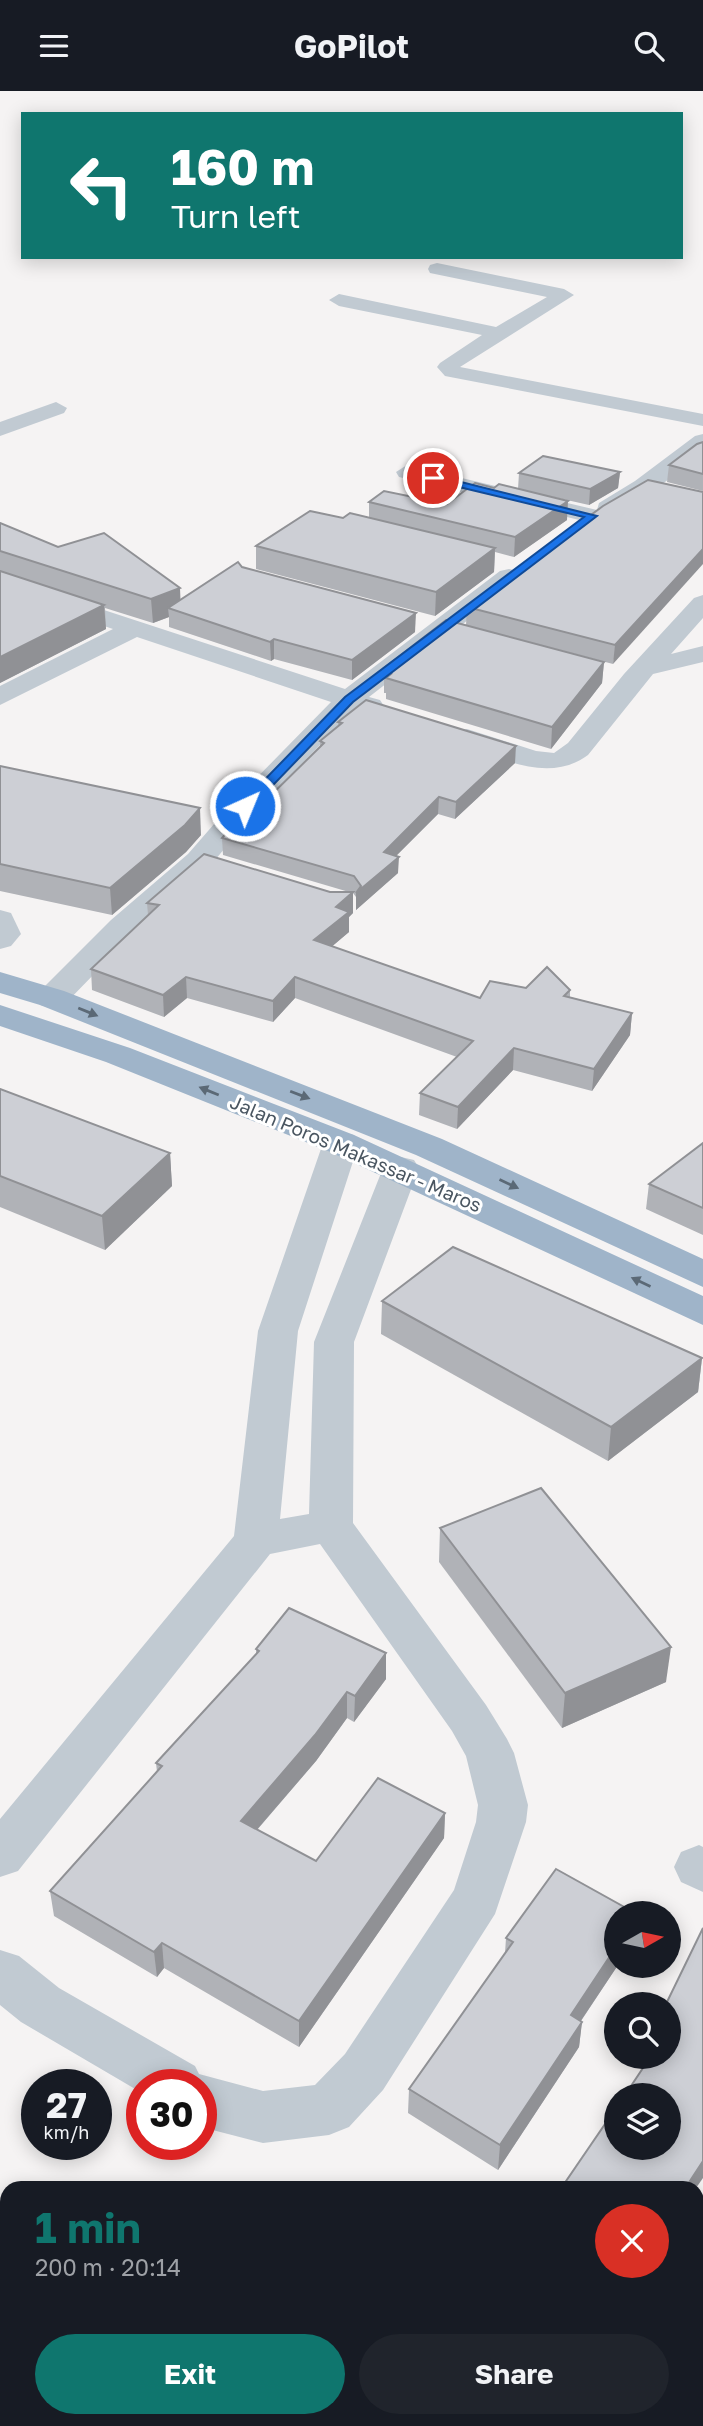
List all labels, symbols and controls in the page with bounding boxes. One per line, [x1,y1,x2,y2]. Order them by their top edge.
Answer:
icon: menu [35,27,73,65]
text: GoPilot [294,27,409,65]
icon: search [630,27,668,65]
text: 160 m [171,137,314,196]
icon: left [56,140,147,231]
text: Turn left [171,197,300,235]
pin [403,448,463,508]
icon: arrive [414,459,452,497]
position arrow [208,769,282,843]
one-way arrow [77,1007,98,1018]
one-way arrow [199,1086,220,1097]
one-way arrow [289,1089,310,1100]
street label: Jalan Poros Makassar - Maros [227,1090,485,1216]
one-way arrow [499,1178,519,1190]
one-way arrow [631,1277,651,1288]
north arrow [604,1901,681,1977]
map controls [604,1901,681,2160]
button: search [604,1992,681,2069]
speed limit sign: 30 [126,2069,217,2160]
button: layers [604,2083,681,2160]
text: 27 [46,2084,87,2126]
text: km/h [44,2121,89,2143]
text: 1 min [35,2202,141,2252]
button: close [595,2204,669,2278]
text: 200 m · 20:14 [35,2253,181,2281]
button: Exit [35,2334,345,2414]
button: Share [359,2334,669,2414]

